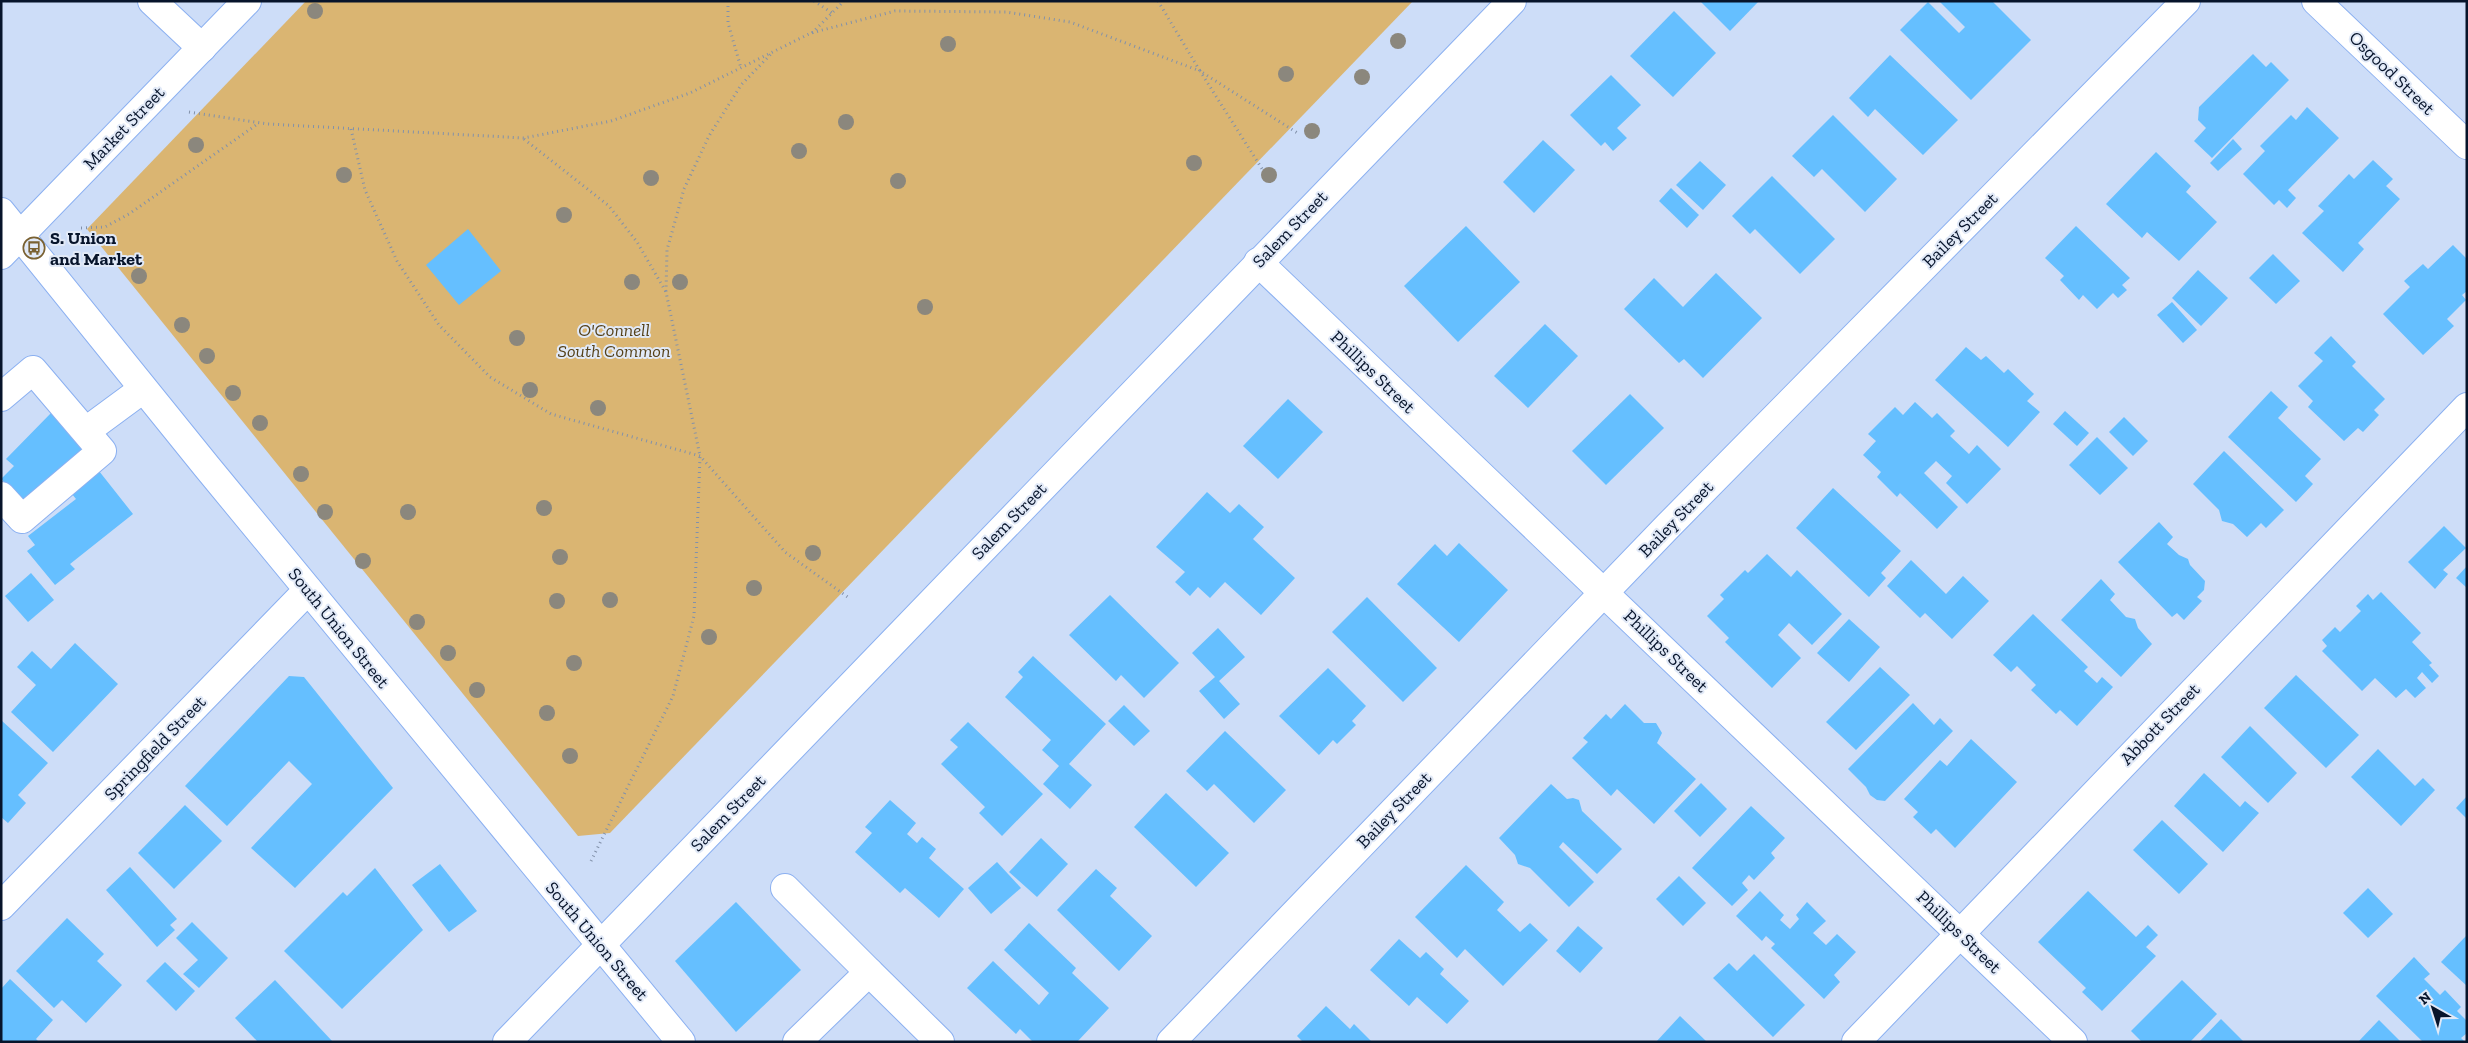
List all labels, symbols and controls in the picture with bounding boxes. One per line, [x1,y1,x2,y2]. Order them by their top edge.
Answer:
street label: Osgood Street [2345,27,2440,120]
street label: Market Street [79,81,169,174]
street label: Salem Street [1248,186,1332,272]
street label: Bailey Street [1918,187,2003,272]
place label: S. Union and Market [50,227,143,270]
bus stop icon: S. Union and Market [22,236,46,260]
park label: O'Connell South Common [558,319,670,362]
street label: Phillips Street [1326,326,1420,418]
street label: Bailey Street [1634,476,1718,562]
street label: Salem Street [967,478,1051,564]
street label: South Union Street [284,563,394,693]
street label: Phillips Street [1619,605,1713,697]
street label: Abbott Street [2116,678,2205,769]
street label: Springfield Street [99,691,211,805]
street label: Bailey Street [1352,767,1436,853]
street label: Salem Street [686,770,770,856]
street label: South Union Street [541,877,653,1005]
street label: Phillips Street [1912,886,2006,978]
north arrow [2408,983,2458,1033]
text: N [2416,988,2435,1008]

